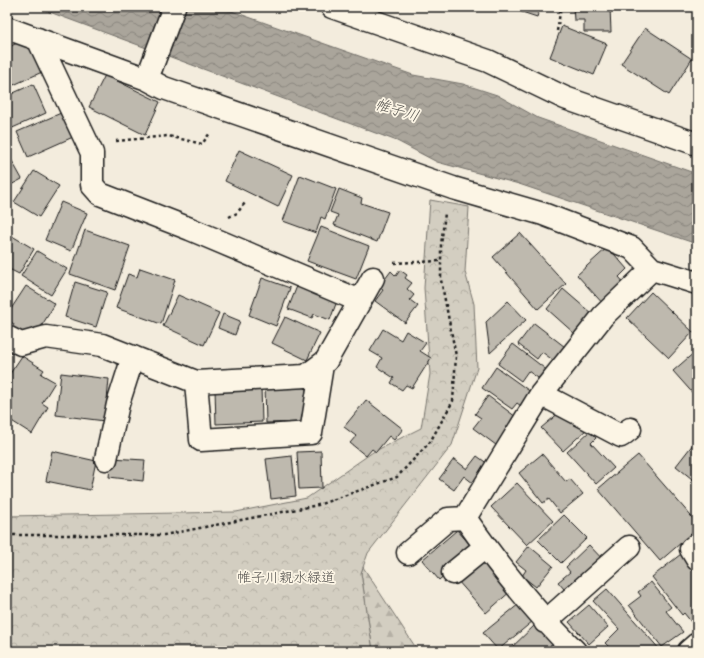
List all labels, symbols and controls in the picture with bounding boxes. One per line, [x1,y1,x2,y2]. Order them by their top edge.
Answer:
water label: 帷子川 [372,94,421,128]
park label: 帷子川親水緑道 [237,568,335,589]

